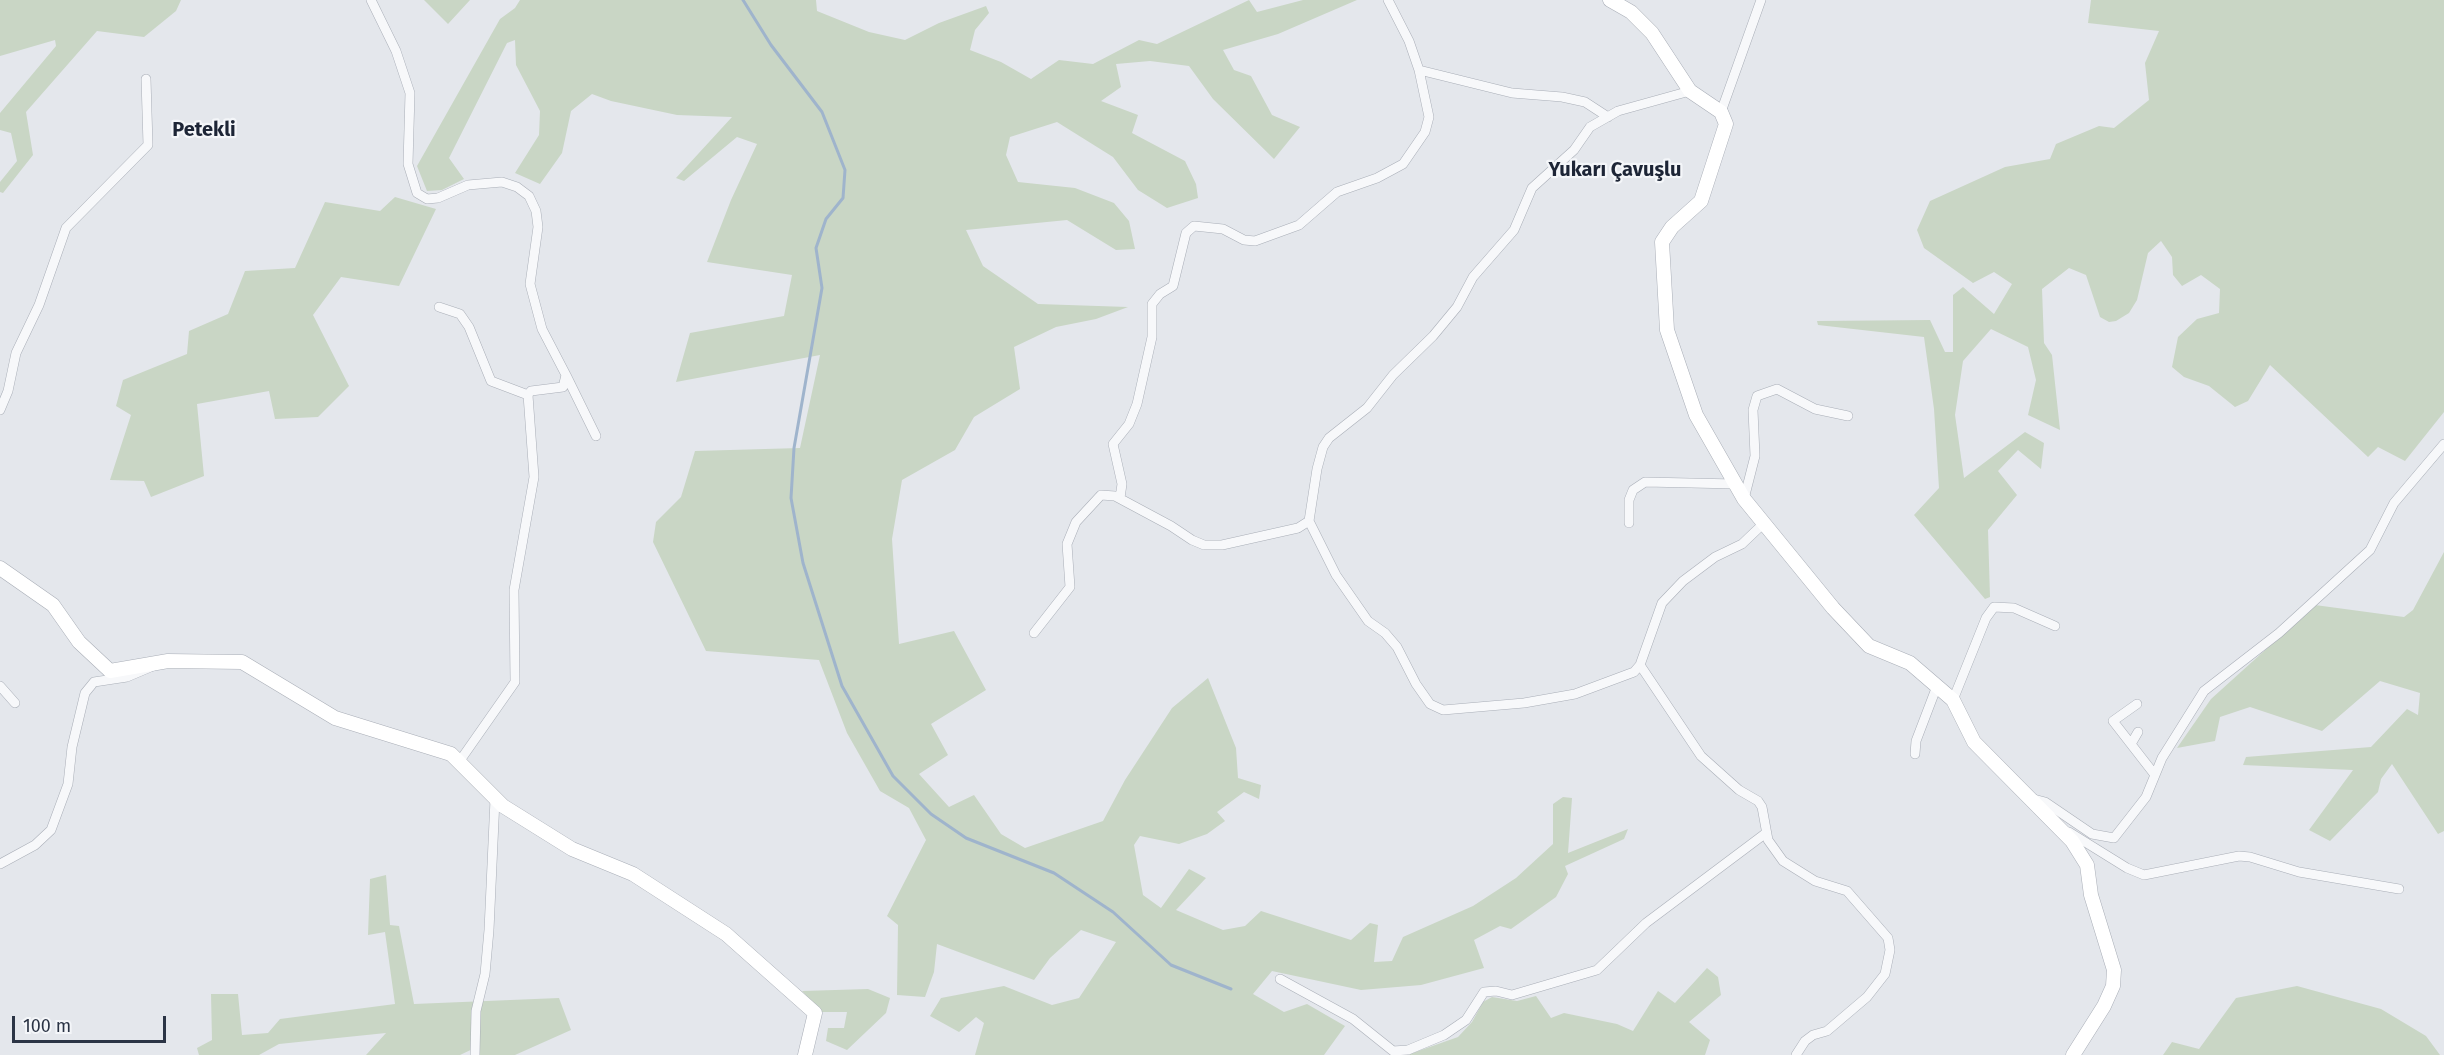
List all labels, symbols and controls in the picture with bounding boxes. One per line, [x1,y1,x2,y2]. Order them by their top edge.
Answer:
district label: Petekli [172,118,236,142]
district label: Yukarı Çavuşlu [1549,158,1681,182]
scale bar [15,1004,170,1042]
text: 100 m [23,1015,71,1037]

